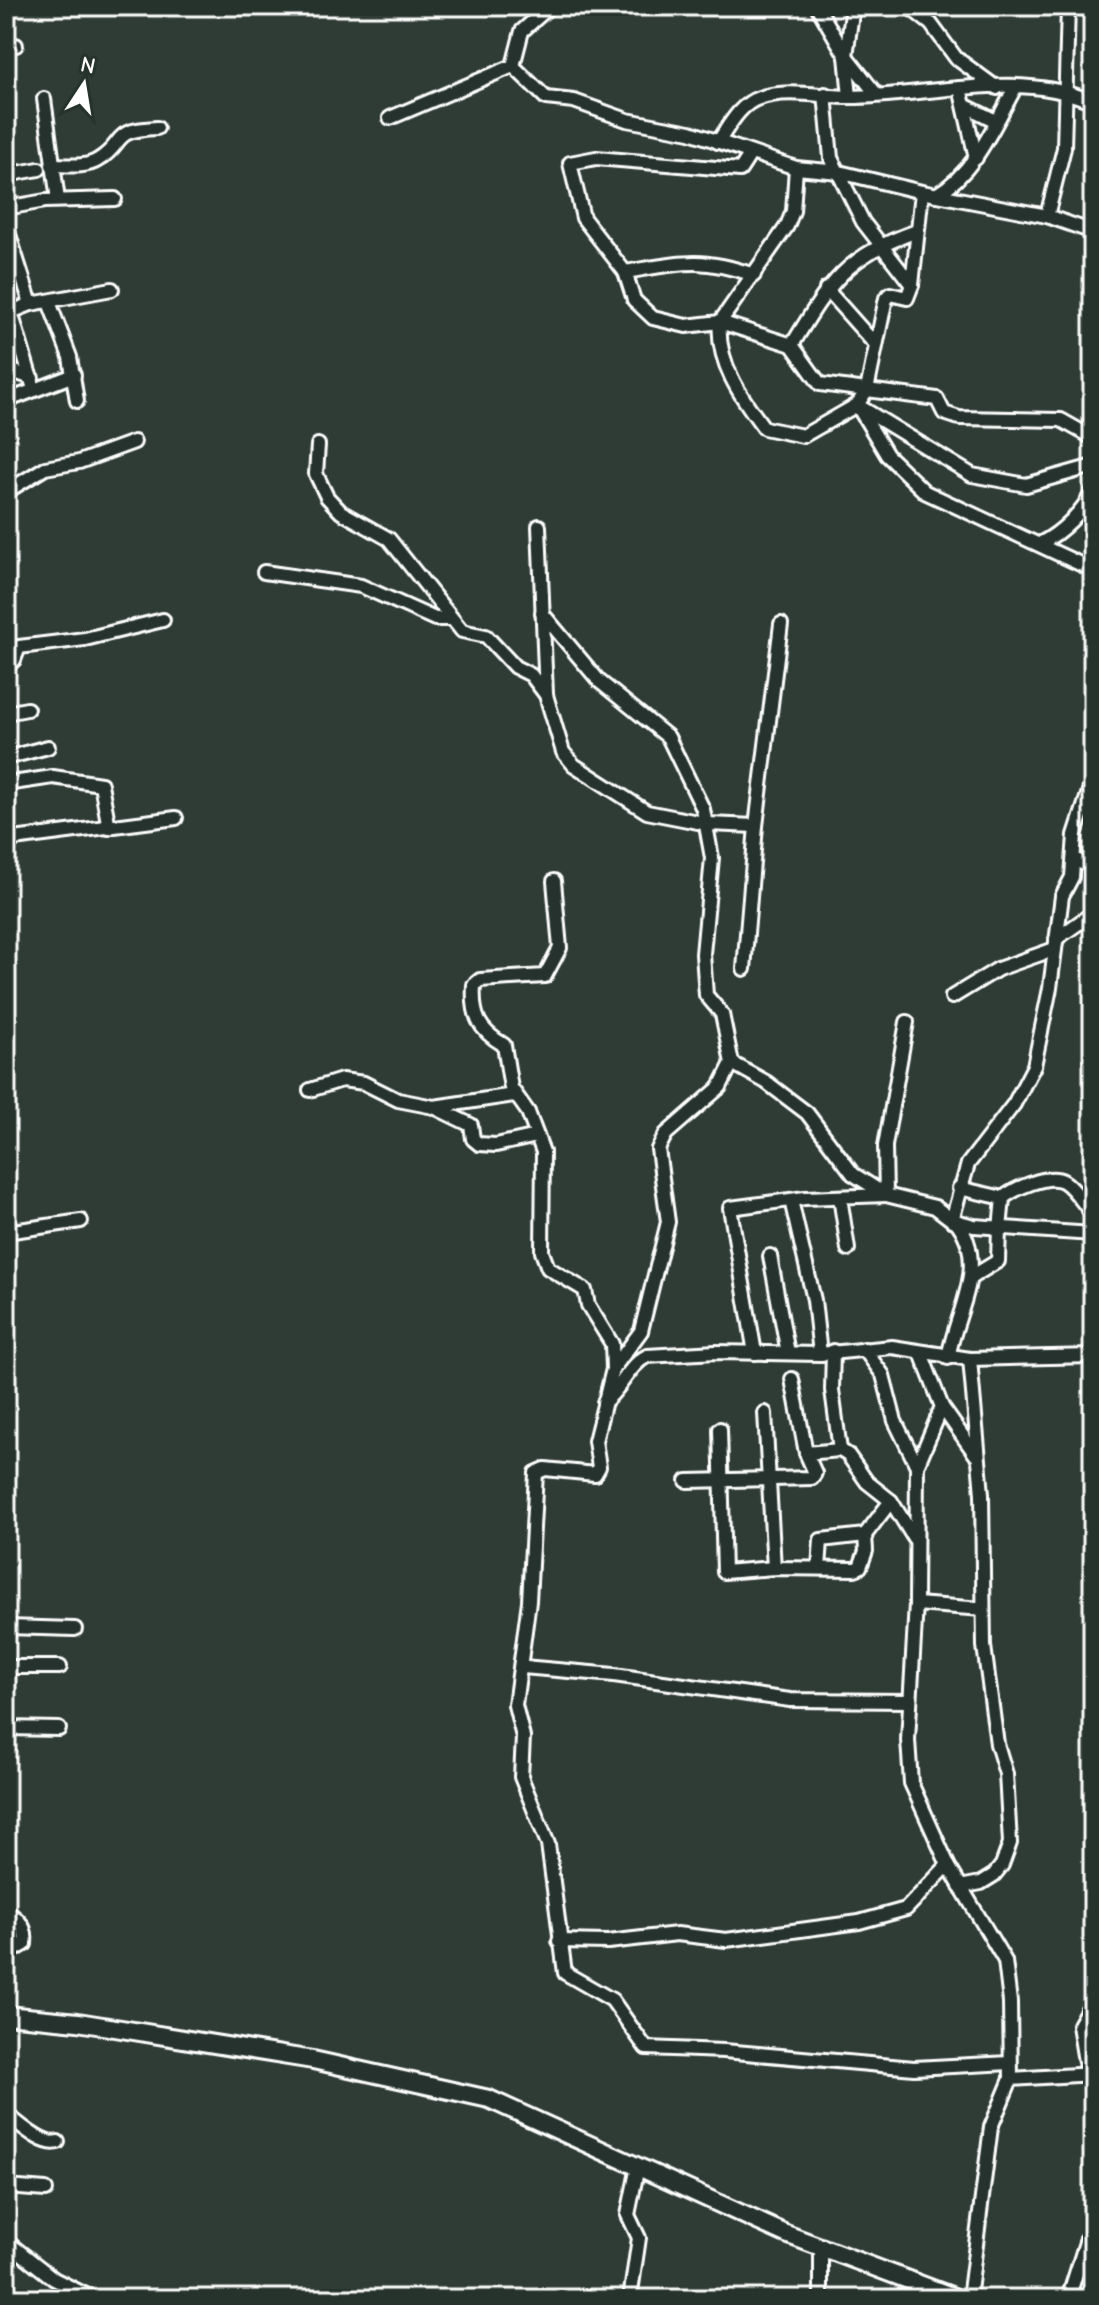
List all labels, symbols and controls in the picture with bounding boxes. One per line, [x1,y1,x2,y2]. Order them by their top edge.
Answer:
north arrow [44,44,124,124]
text: N [78,51,98,80]

